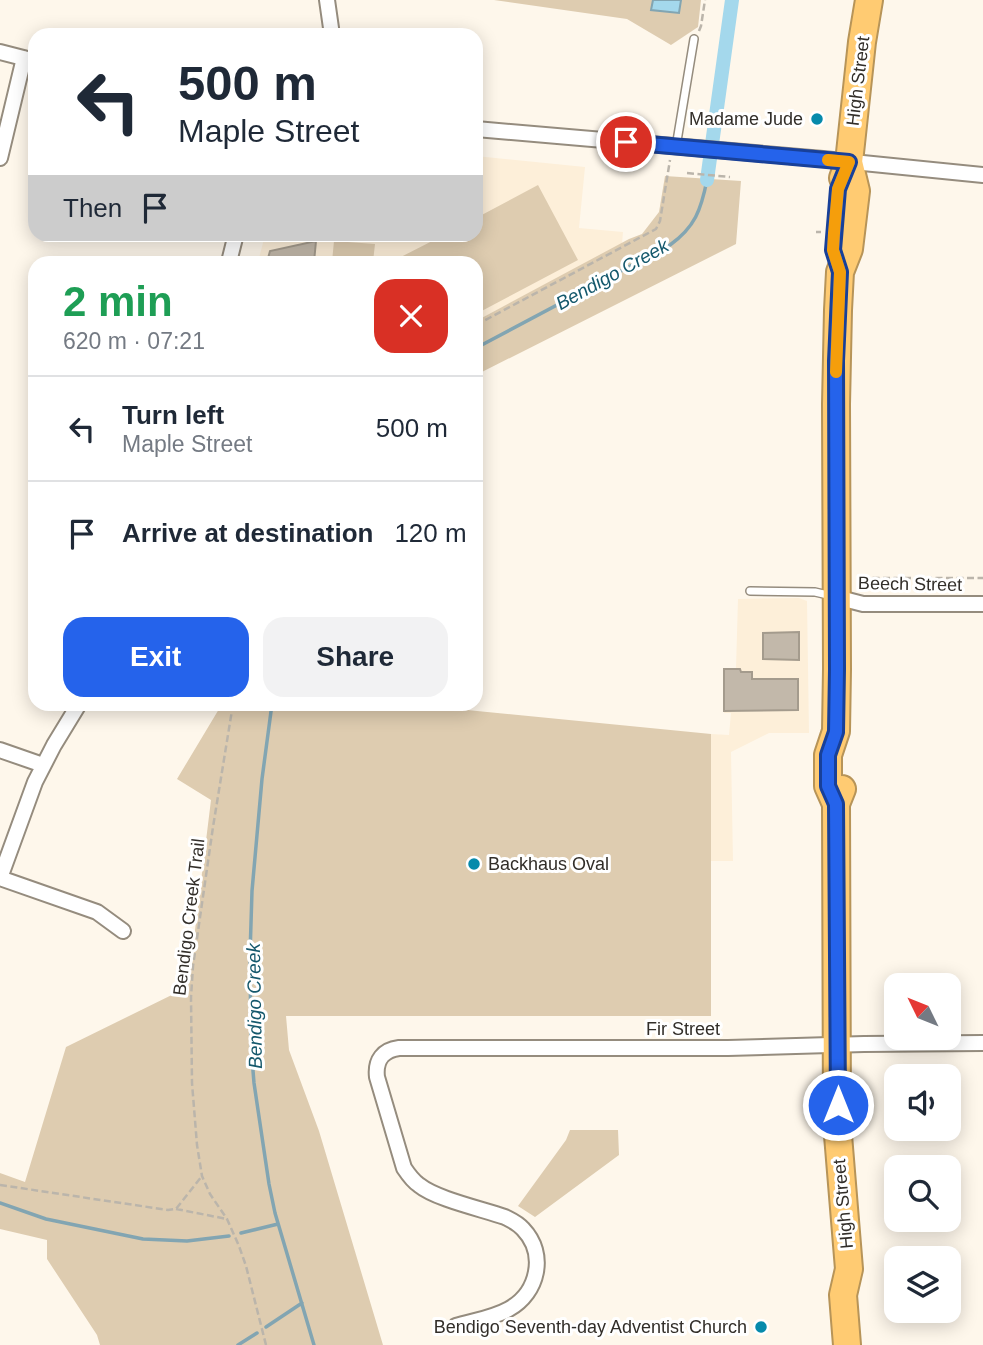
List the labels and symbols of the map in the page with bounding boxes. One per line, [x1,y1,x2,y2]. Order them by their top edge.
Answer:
street label: High Street [843,35,873,127]
place label: Madame Jude [689,109,803,129]
marker: Madame Jude [809,111,825,127]
pin [596,112,656,172]
water label: Bendigo Creek [552,234,674,314]
street label: Beech Street [858,573,962,595]
street label: Bendigo Creek Trail [169,837,209,997]
place label: Backhaus Oval [488,854,609,874]
marker: Backhaus Oval [466,856,482,872]
water label: Bendigo Creek [243,941,266,1069]
north arrow [884,973,961,1050]
street label: Fir Street [646,1019,720,1039]
position arrow [801,1068,875,1142]
street label: High Street [829,1158,857,1250]
place label: Bendigo Seventh-day Adventist Church [434,1317,747,1337]
marker: Bendigo Seventh-day Adventist Church [753,1319,769,1335]

